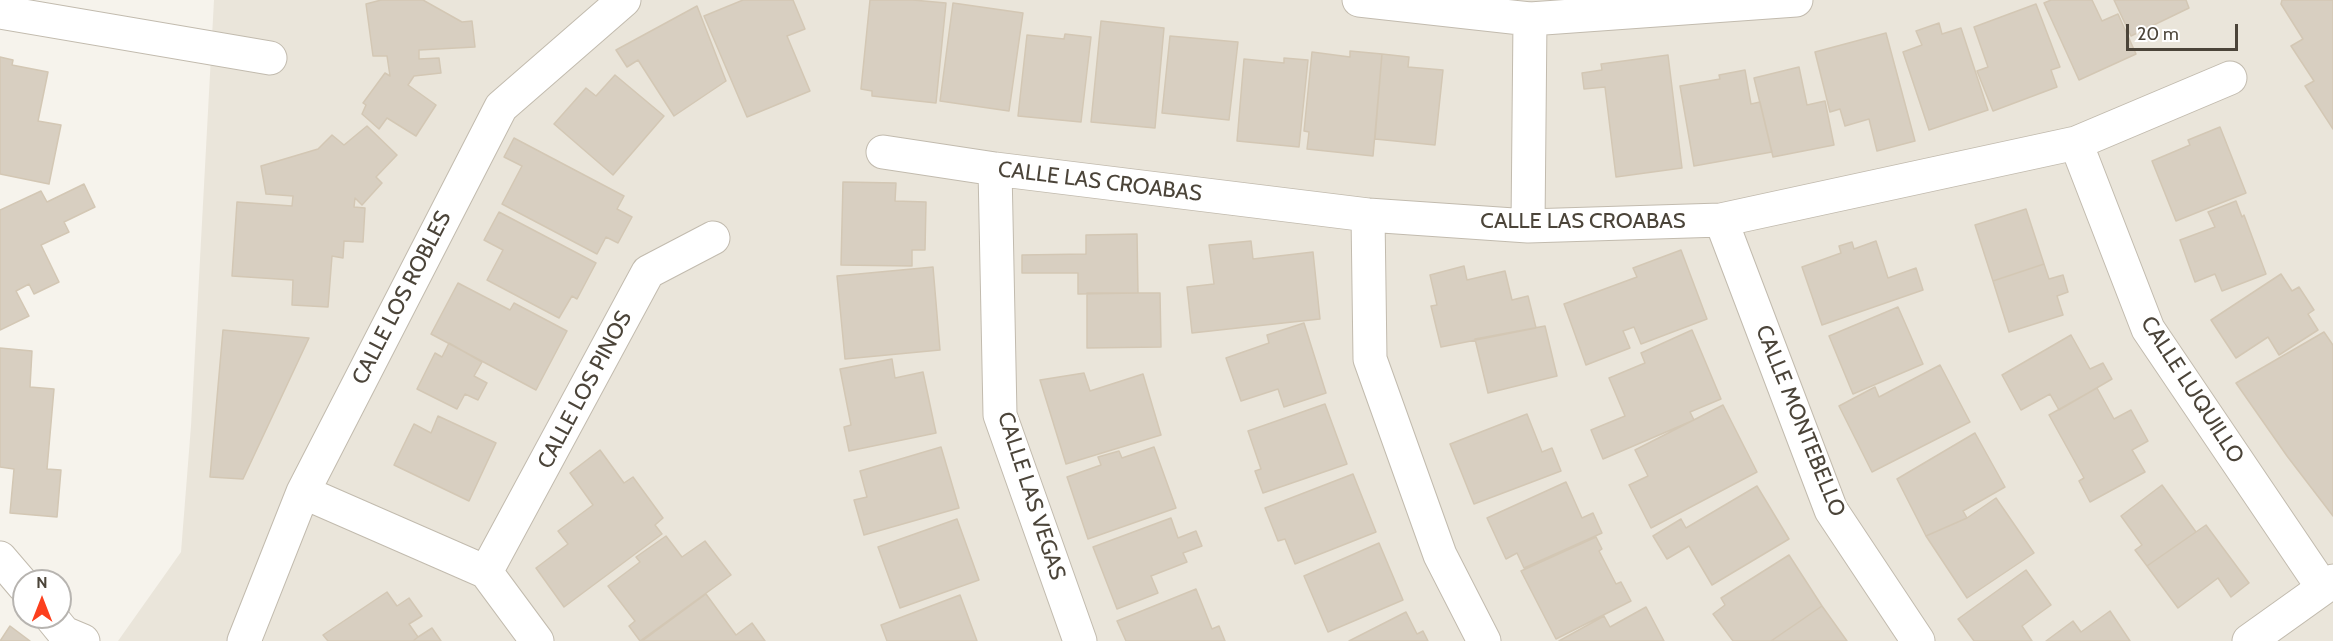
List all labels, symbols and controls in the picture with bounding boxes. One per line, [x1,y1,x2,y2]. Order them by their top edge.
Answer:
scale bar [2129,12,2242,50]
text: 20 m [2137,23,2179,45]
street label: CALLE LAS CROABAS [997,156,1203,208]
street label: CALLE LOS ROBLES [347,207,457,389]
street label: CALLE LAS CROABAS [1480,209,1686,235]
street label: CALLE LOS PINOS [532,307,638,473]
street label: CALLE LUQUILLO [2135,312,2249,468]
street label: CALLE MONTEBELLO [1750,321,1850,521]
street label: CALLE LAS VEGAS [991,409,1071,583]
north arrow [12,569,72,629]
text: N [36,573,48,592]

